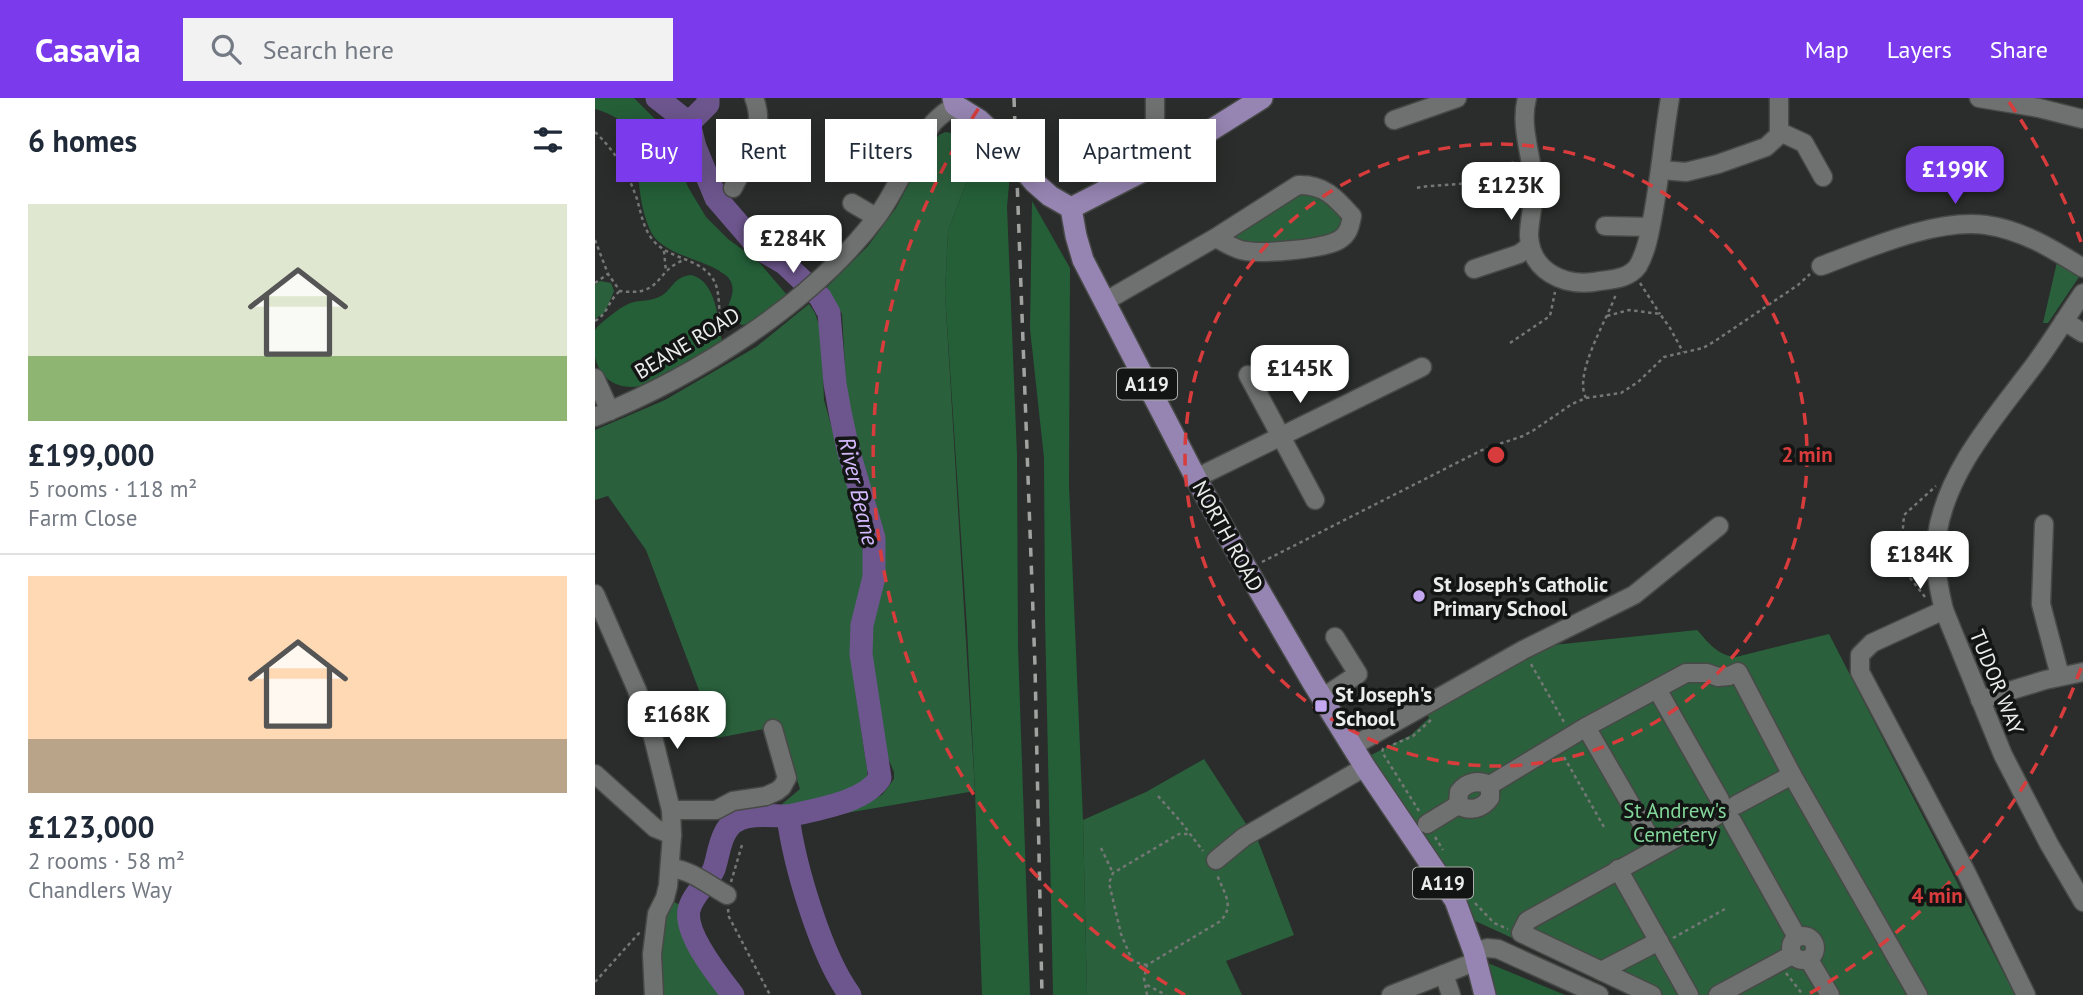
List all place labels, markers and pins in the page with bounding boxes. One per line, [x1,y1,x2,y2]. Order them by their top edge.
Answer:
pin: £199K [1906,146,2004,206]
pin: £123K [1462,162,1560,222]
pin: £284K [744,216,842,275]
pin: £145K [1251,345,1349,405]
centre of rings [1484,443,1508,467]
pin: £184K [1871,532,1969,591]
place label: St Joseph's Catholic Primary School [1433,571,1608,622]
marker: St Joseph's Catholic Primary School [1411,588,1427,604]
place label: St Joseph's School [1335,681,1432,732]
pin: £168K [628,692,726,751]
marker: St Joseph's School [1313,698,1329,714]

